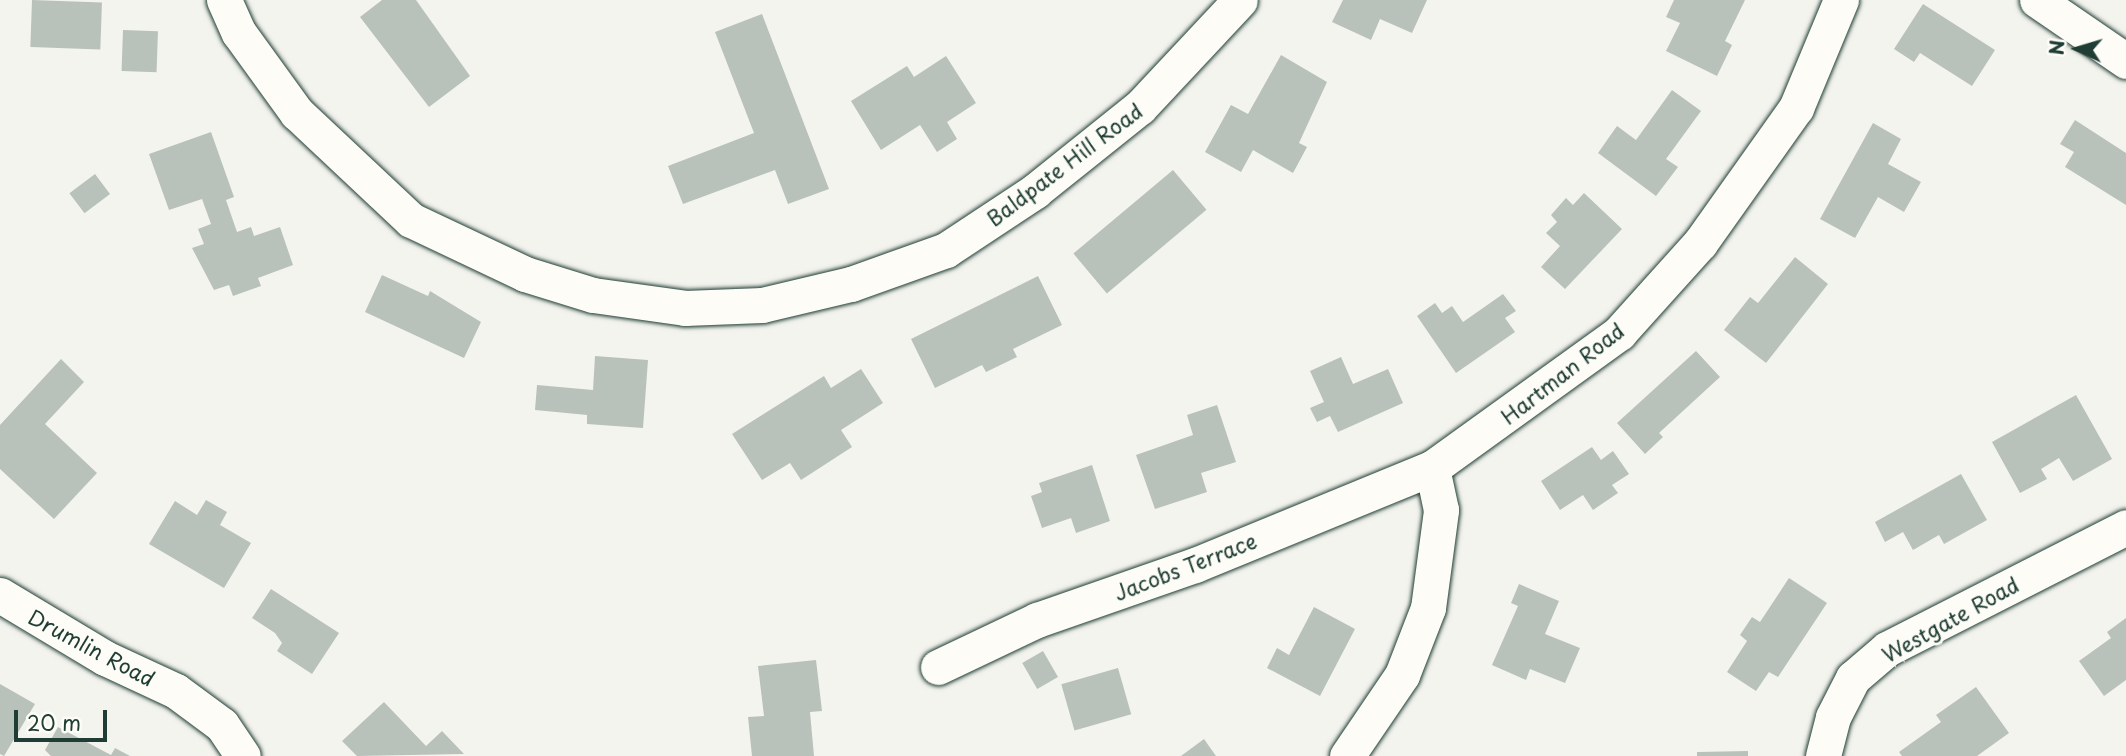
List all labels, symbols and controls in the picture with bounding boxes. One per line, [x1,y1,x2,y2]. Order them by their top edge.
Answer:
north arrow [2042,14,2112,84]
text: N [2042,39,2071,56]
street label: Baldpate Hill Road [981,97,1147,231]
street label: Hartman Road [1495,317,1629,429]
street label: Jacobs Terrace [1110,527,1260,605]
street label: Westgate Road [1877,571,2023,667]
street label: Drumlin Road [24,603,160,691]
scale bar [18,696,110,740]
text: 20 m [27,706,81,738]

